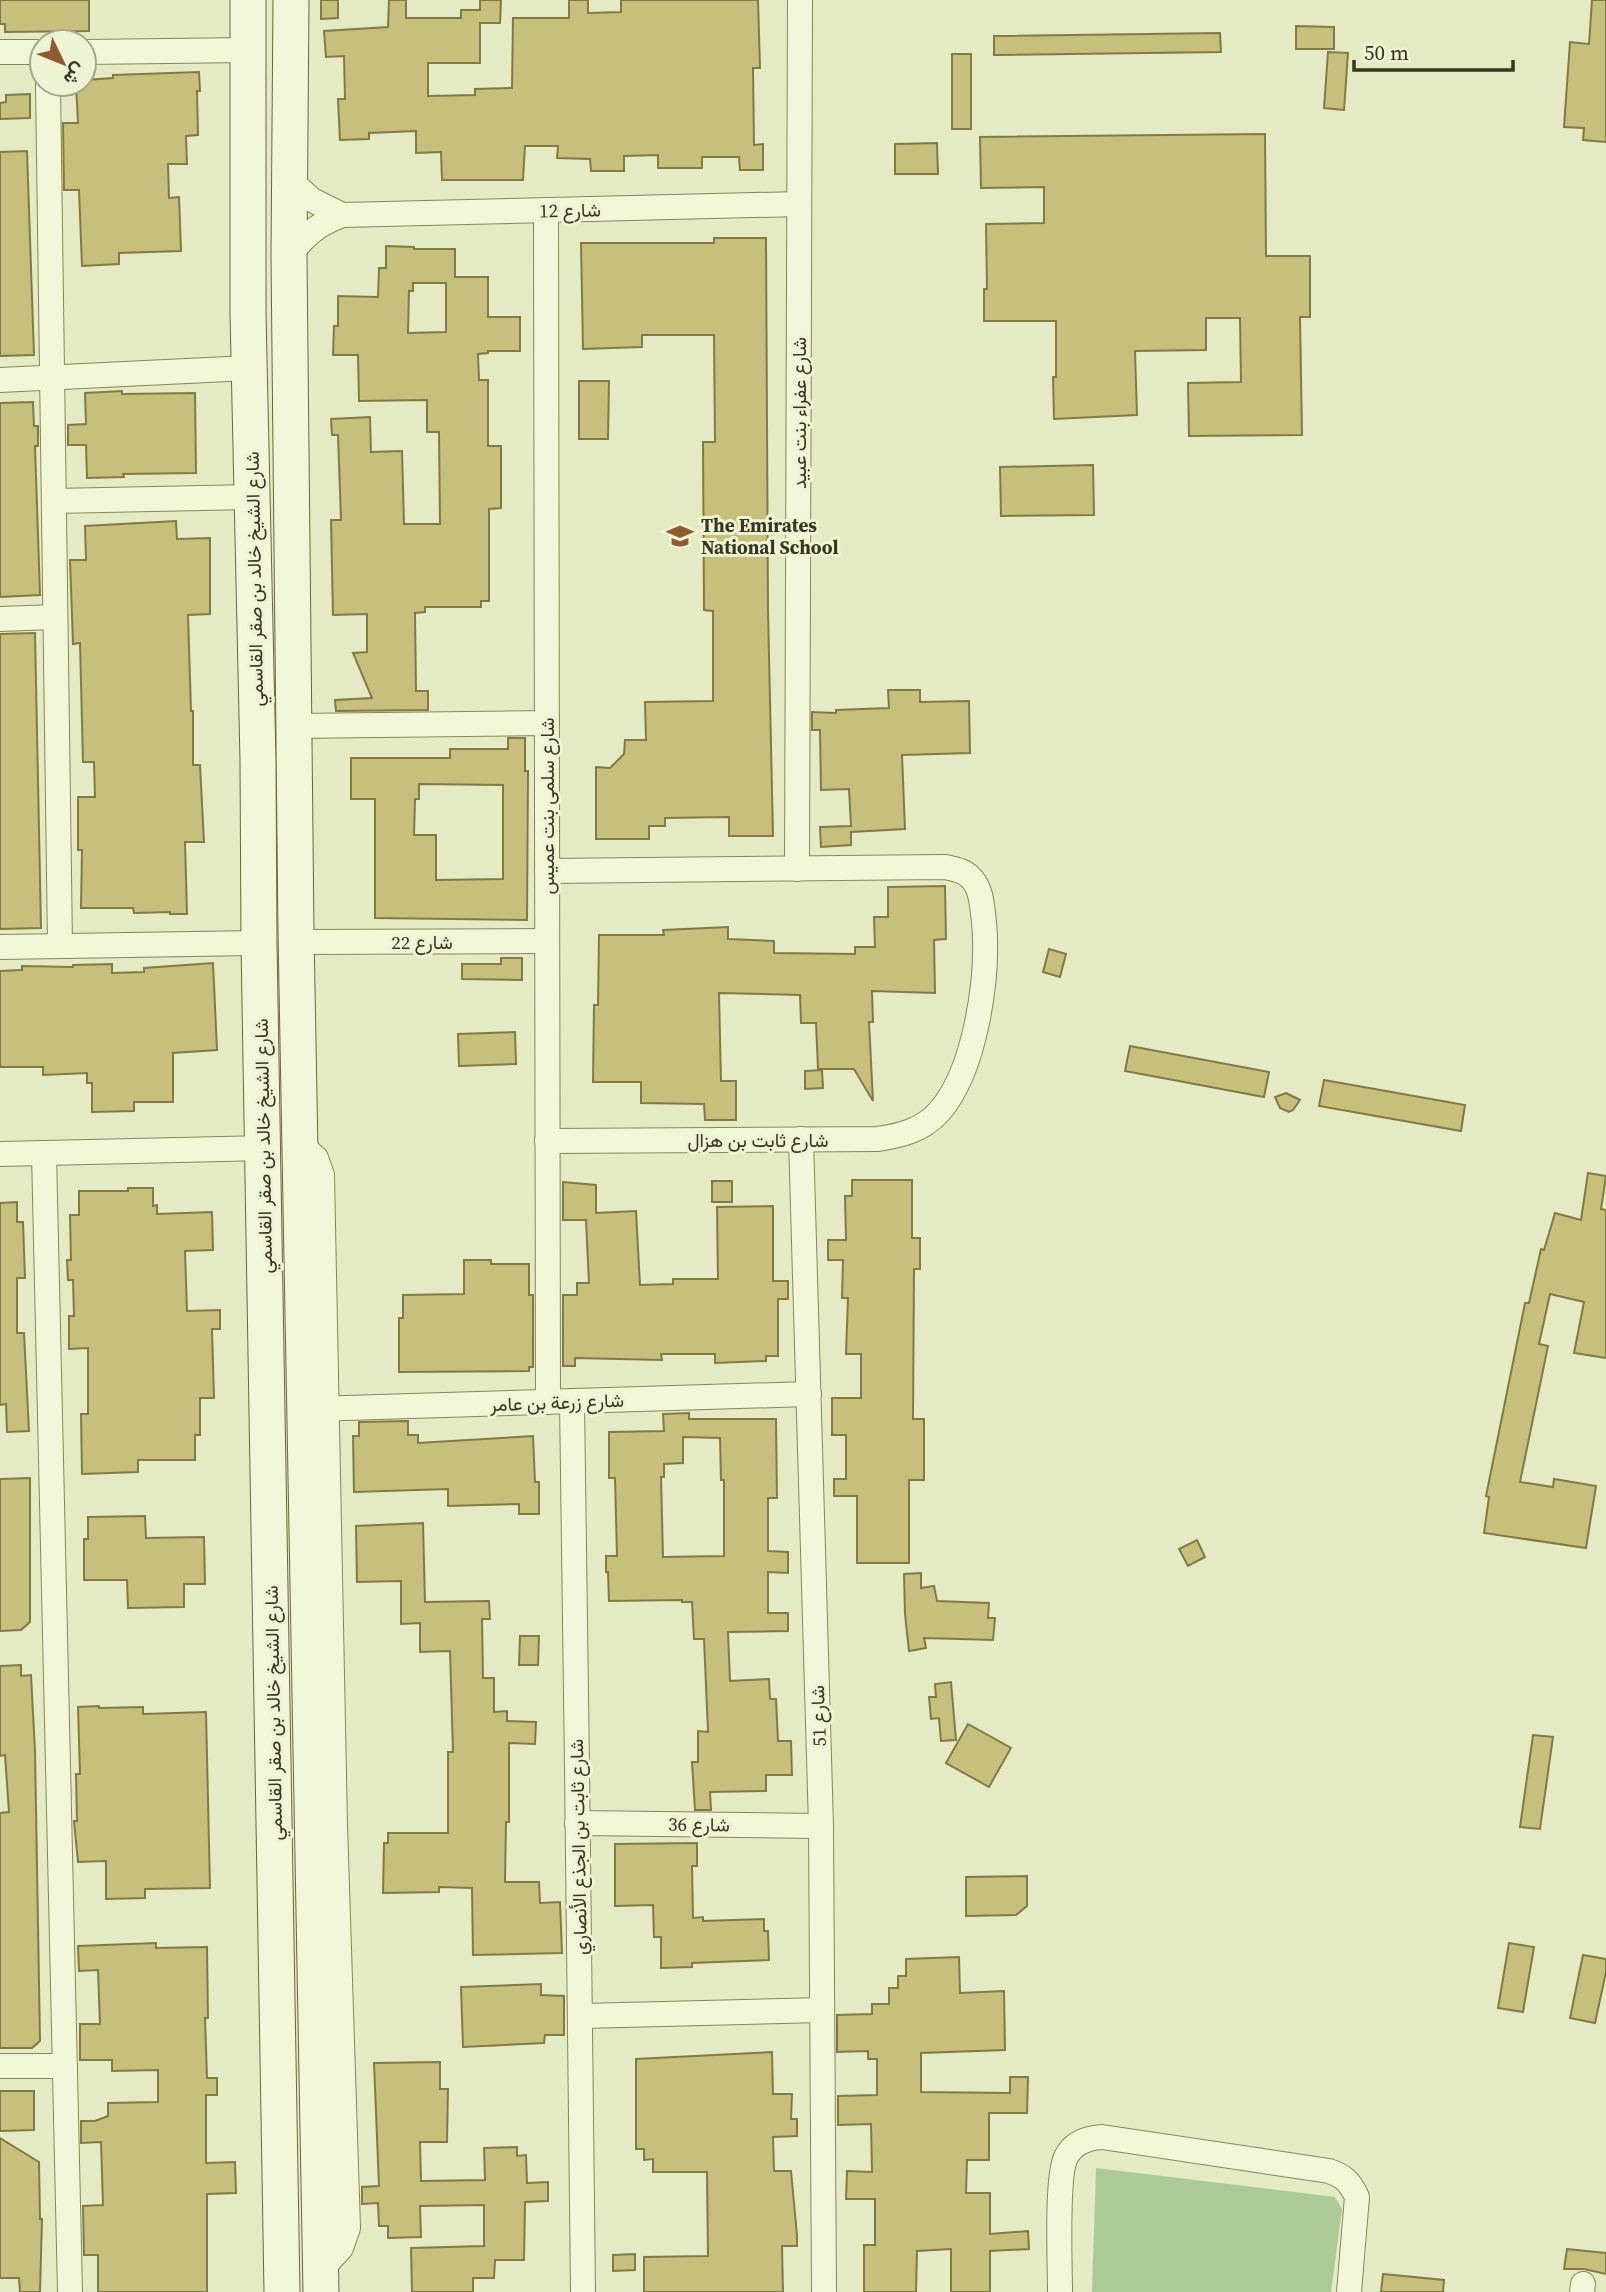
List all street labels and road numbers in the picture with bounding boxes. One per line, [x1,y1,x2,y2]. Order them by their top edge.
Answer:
street label: شارع 12 [539,196,601,224]
street label: شارع عفراء بنت عبيد [786,337,812,489]
street label: شارع الشيخ خالد بن صقر القاسمي [239,451,272,707]
street label: شارع سلمى بنت عميس [534,718,560,894]
street label: شارع 22 [391,929,453,955]
street label: شارع الشيخ خالد بن صقر القاسمي [248,1018,281,1274]
street label: شارع ثابت بن هزال [687,1127,829,1153]
street label: شارع زرعة بن عامر [489,1387,624,1417]
street label: شارع الشيخ خالد بن صقر القاسمي [258,1585,291,1841]
street label: شارع 51 [804,1685,832,1747]
street label: شارع ثابت بن الجذع الأنصاري [563,1739,596,1955]
street label: شارع 36 [668,1810,730,1838]

